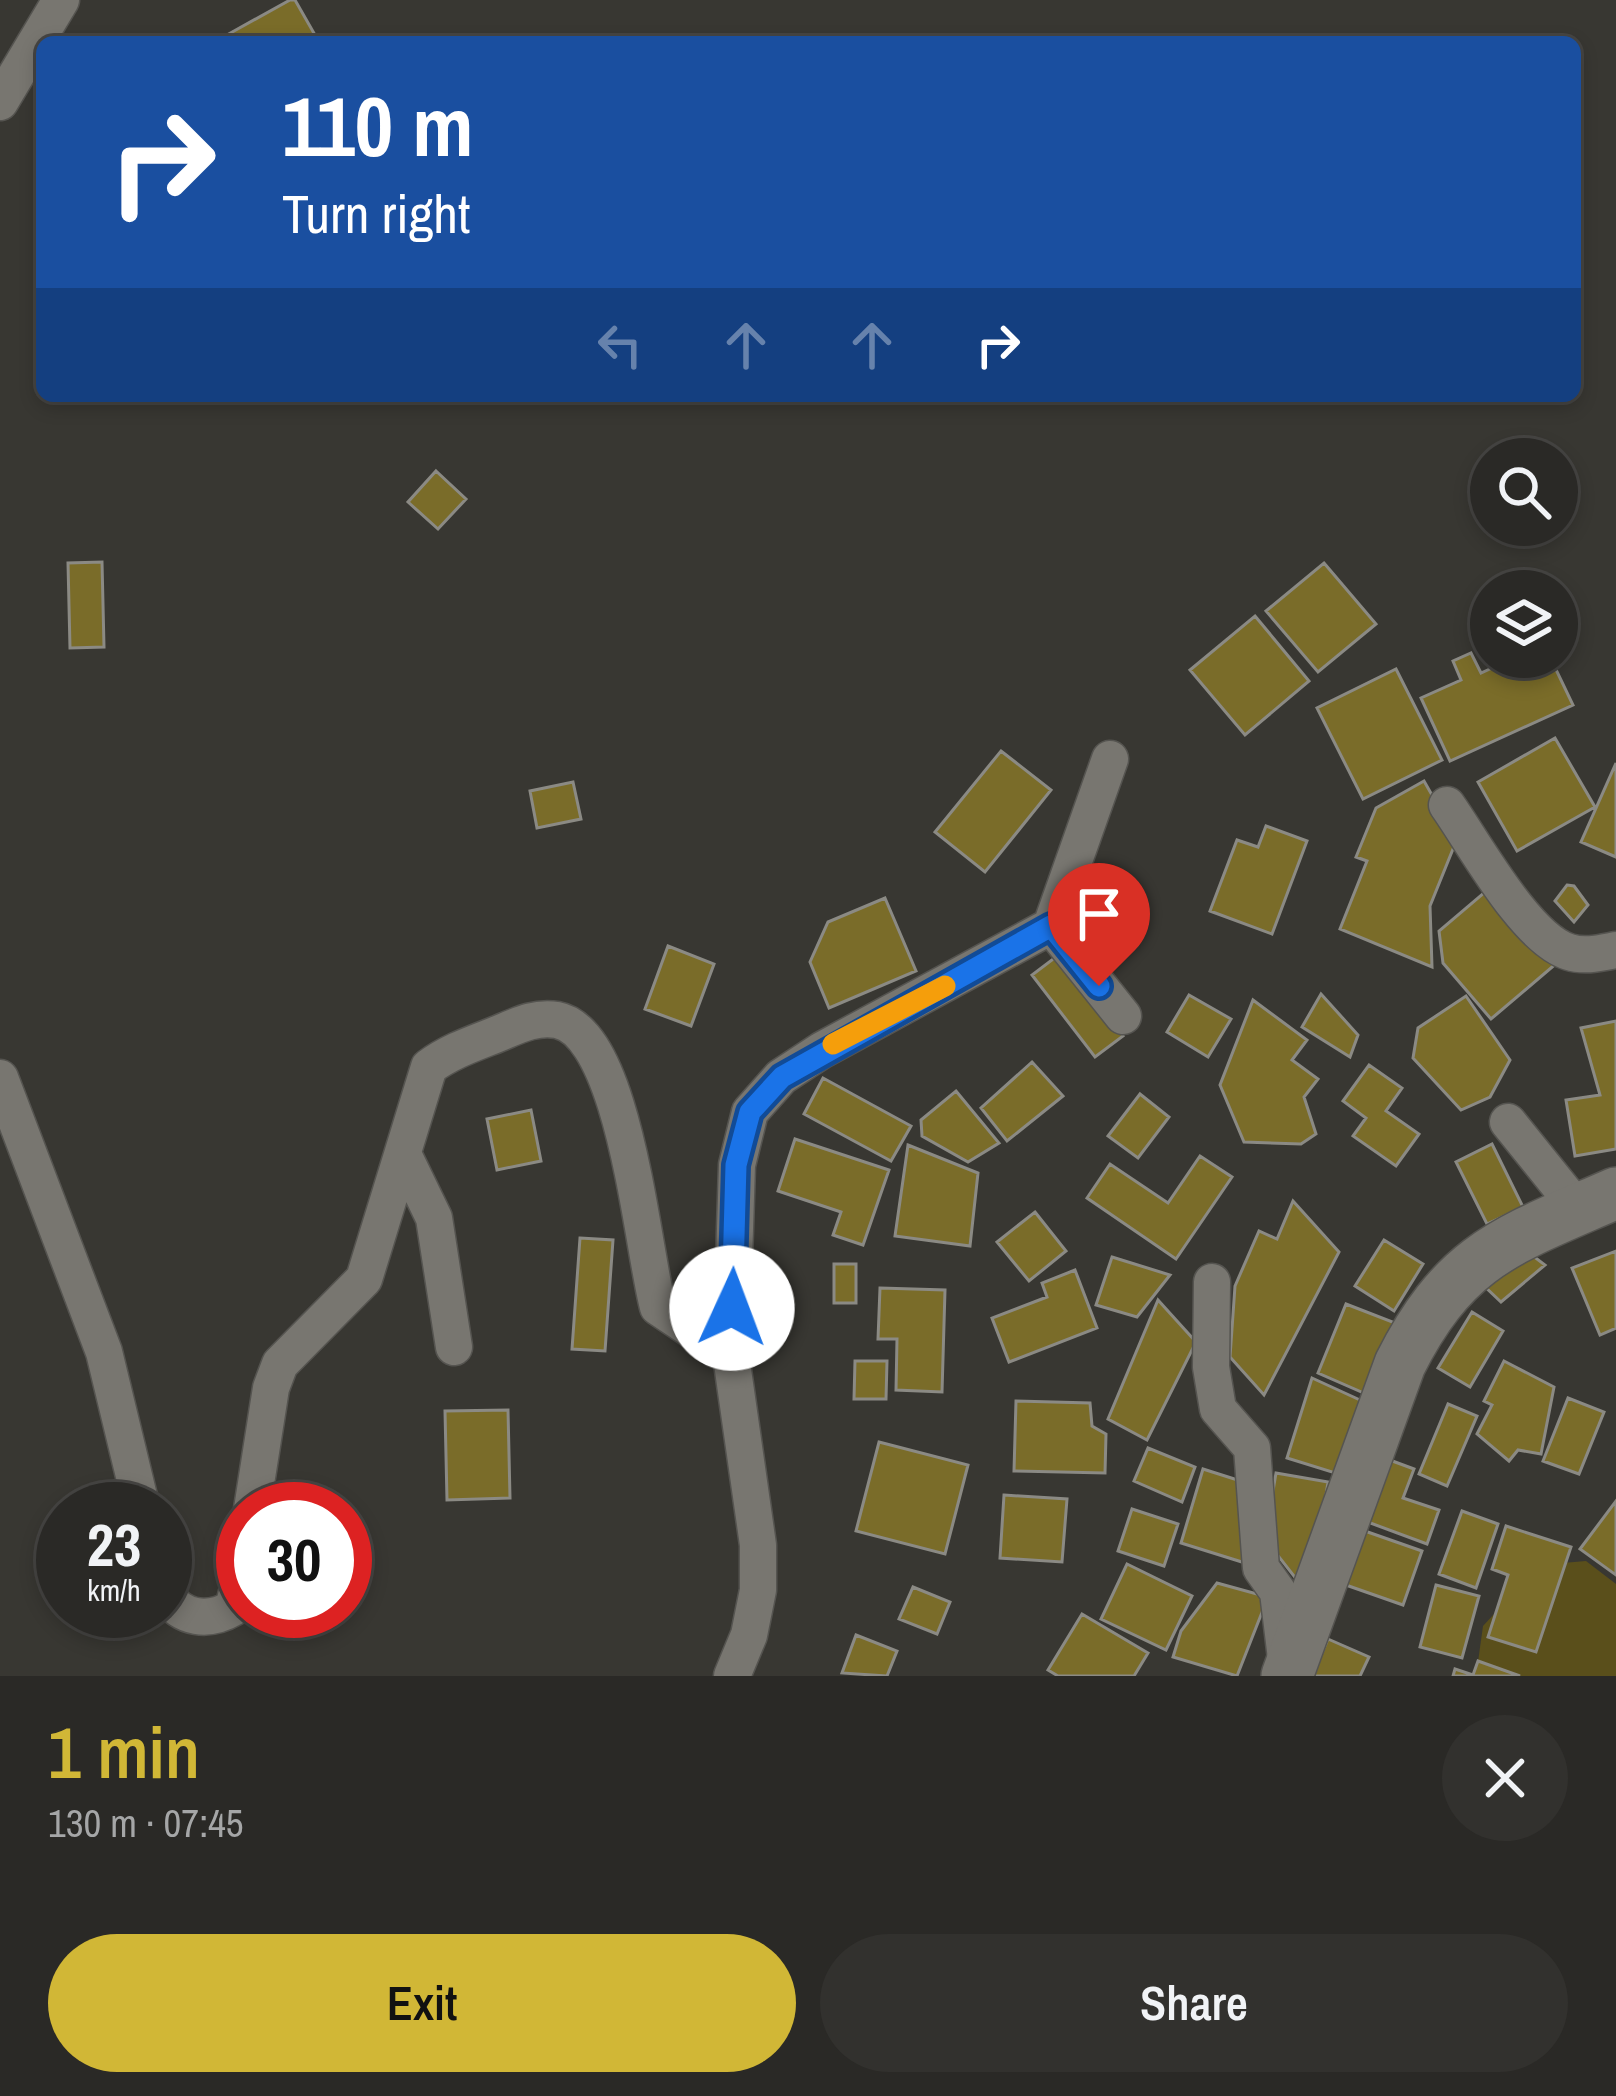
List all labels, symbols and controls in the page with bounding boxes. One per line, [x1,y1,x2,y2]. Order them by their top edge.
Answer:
text: 110 m [282,69,474,182]
icon: right [84,84,240,240]
text: Turn right [282,177,470,250]
icon: left [587,312,653,378]
icon: ahead [713,312,779,378]
icon: ahead [839,312,905,378]
icon: right [965,312,1031,378]
map controls [1470,438,1578,678]
button: search [1470,438,1578,546]
button: layers [1470,570,1578,678]
pin [1048,863,1150,986]
icon: arrive [1066,881,1132,947]
position arrow [669,1245,795,1371]
speed limit sign: 30 [216,1482,372,1638]
text: 23 [87,1504,141,1585]
text: km/h [87,1570,141,1610]
text: 1 min [48,1703,200,1800]
button: close [1442,1715,1568,1841]
text: 130 m · 07:45 [48,1797,244,1849]
button: Exit [48,1934,796,2072]
button: Share [820,1934,1568,2072]

